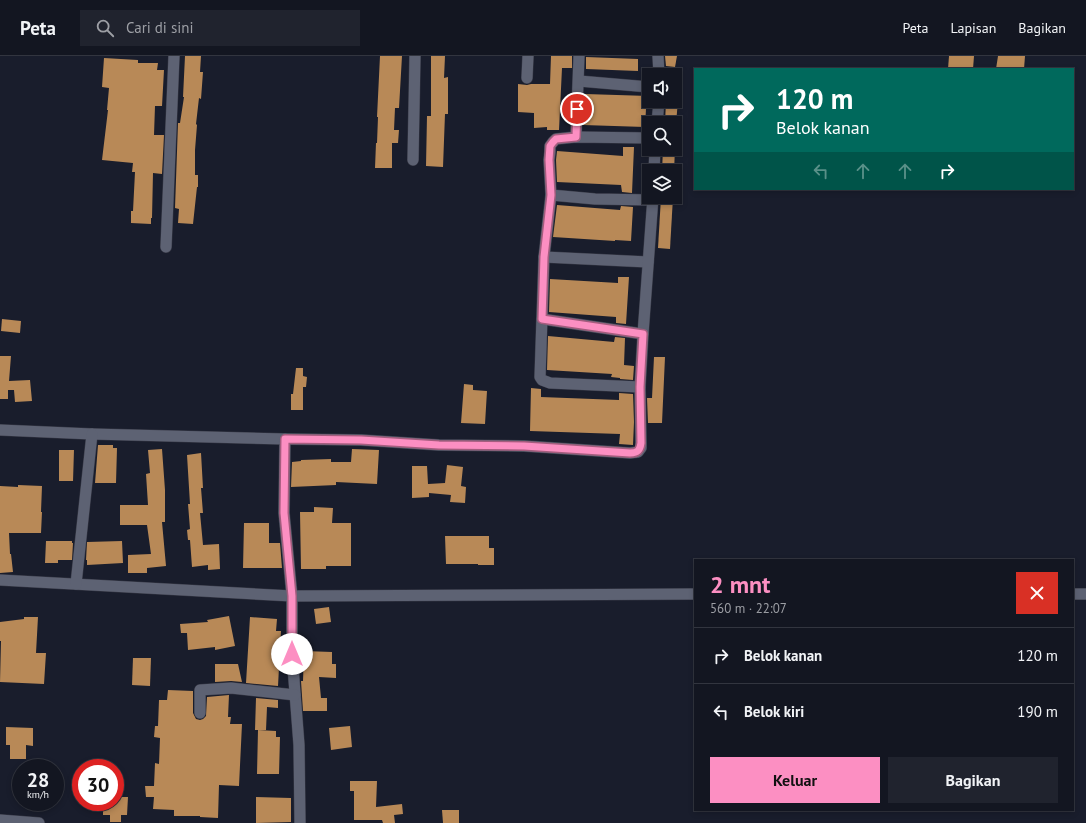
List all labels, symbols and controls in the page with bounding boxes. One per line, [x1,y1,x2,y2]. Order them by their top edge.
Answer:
search box [80,10,360,46]
text: Peta [20,16,56,40]
icon: search [94,17,116,39]
text: Cari di sini [126,18,193,37]
text: Peta [902,19,929,37]
text: Lapisan [951,19,996,37]
text: Bagikan [1018,19,1066,37]
map controls [642,68,682,204]
button: sound [642,68,682,108]
text: 120 m [776,80,853,117]
icon: right [710,84,762,136]
pin [560,92,594,126]
icon: arrive [566,98,588,120]
button: search [642,116,682,156]
text: Belok kanan [776,116,870,139]
icon: left [810,160,832,182]
icon: ahead [852,160,874,182]
icon: ahead [894,160,916,182]
icon: right [936,160,958,182]
button: layers [642,164,682,204]
text: 2 mnt [710,569,770,600]
button: close [1016,572,1058,614]
text: 560 m · 22:07 [710,600,787,617]
position arrow [271,633,313,675]
icon: right [710,645,732,667]
text: Belok kanan [744,646,822,665]
text: 120 m [1017,646,1058,665]
icon: left [710,701,732,723]
text: Belok kiri [744,702,804,721]
text: 190 m [1017,702,1058,721]
button: Keluar [710,757,880,803]
button: Bagikan [888,757,1058,803]
speed limit sign: 30 [72,759,124,811]
text: 28 [27,767,49,793]
text: km/h [27,788,49,801]

